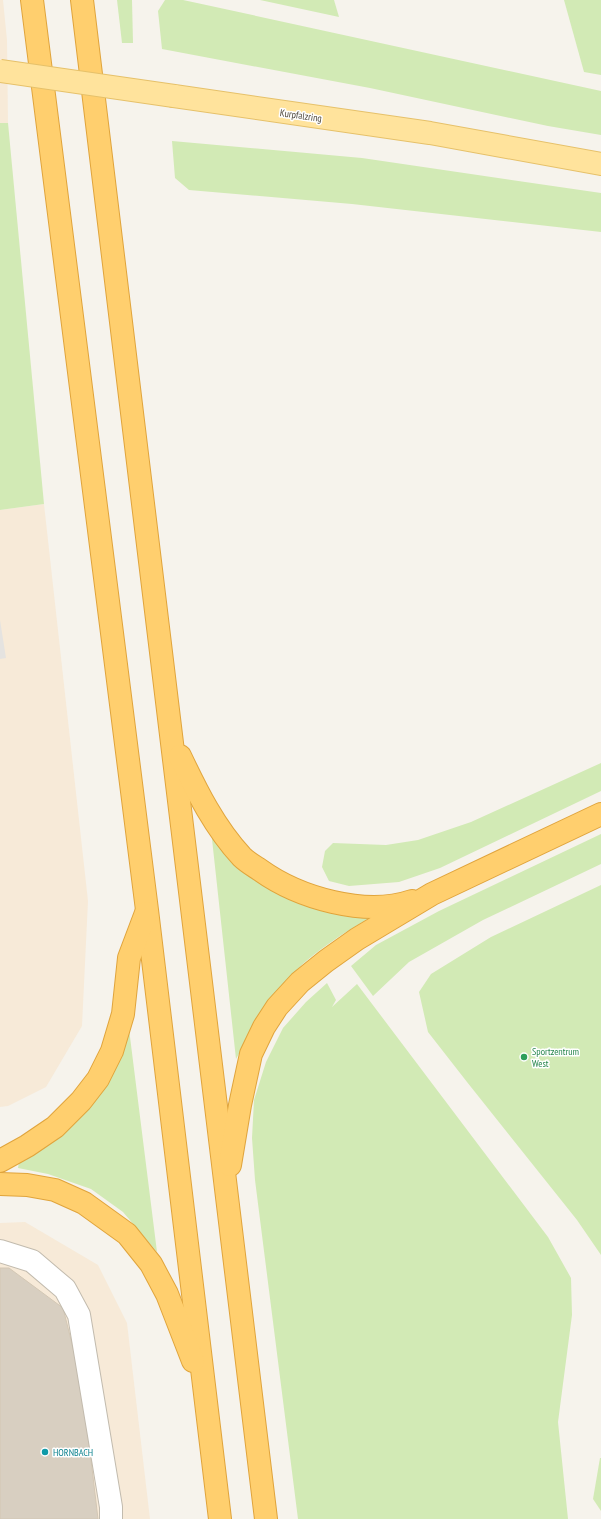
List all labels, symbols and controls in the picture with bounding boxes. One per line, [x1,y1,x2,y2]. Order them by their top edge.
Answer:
street label: Kurpfalzring [279,106,323,125]
place label: Sportzentrum West [532,1045,579,1070]
marker: Sportzentrum West [519,1052,529,1062]
place label: HORNBACH [53,1446,93,1459]
marker: HORNBACH [40,1447,50,1457]

